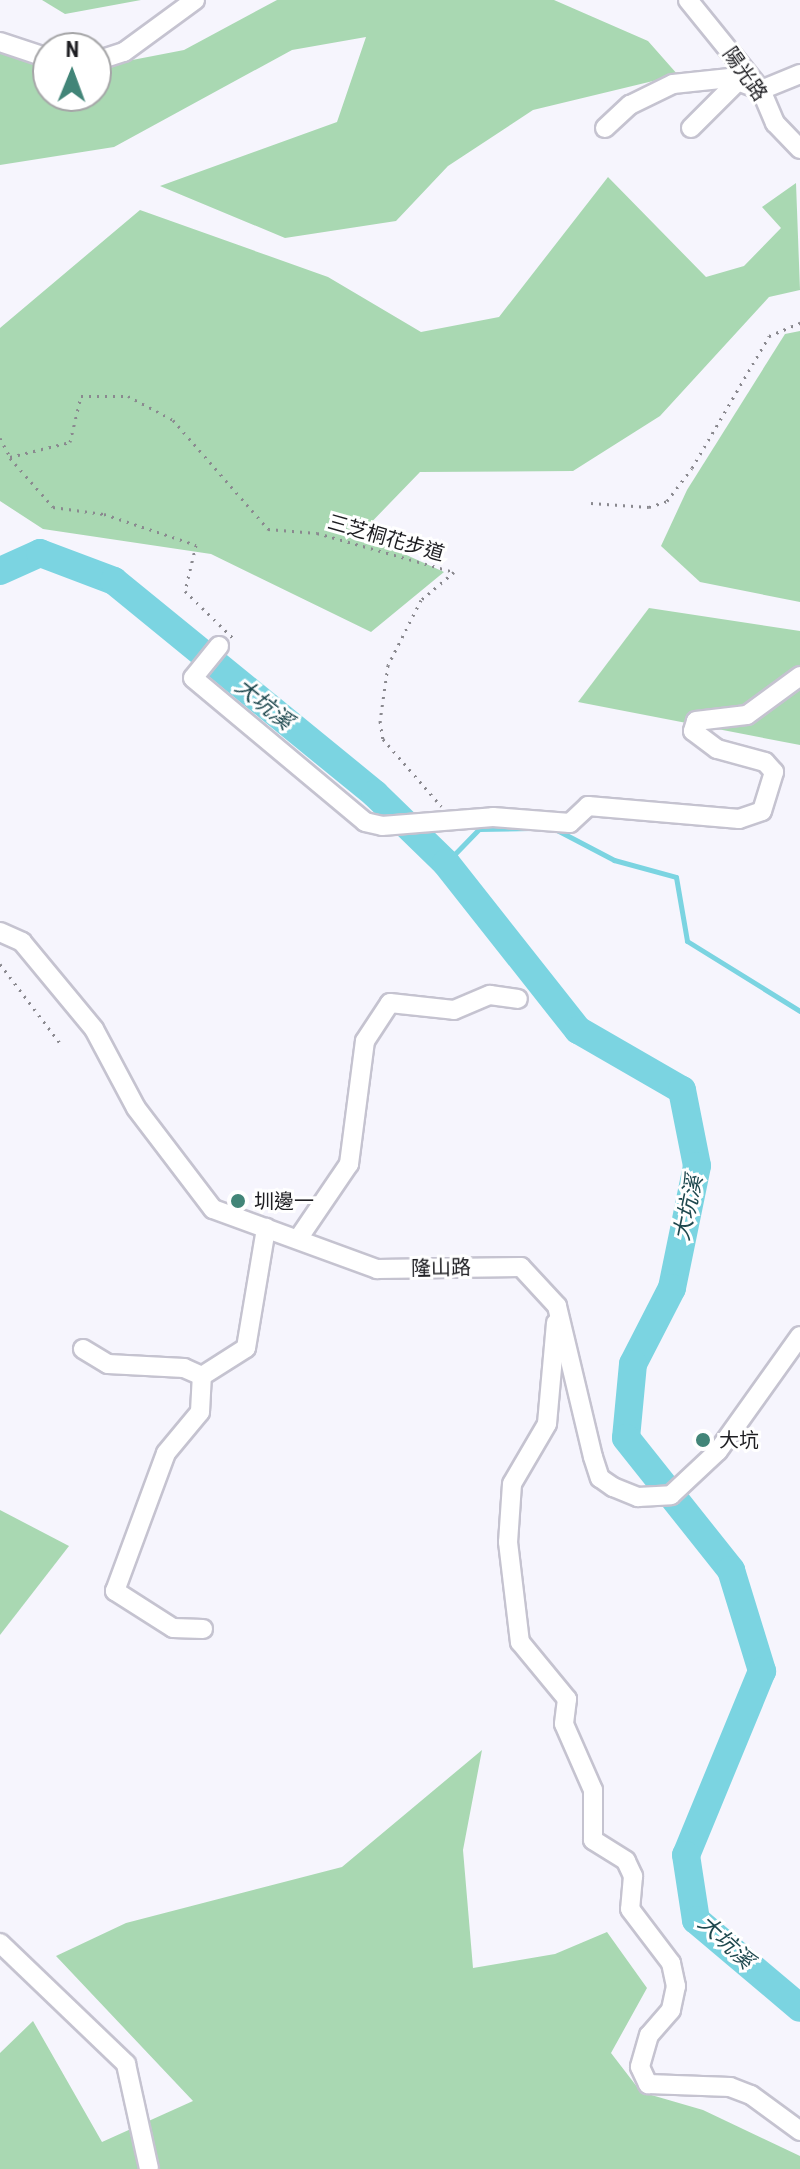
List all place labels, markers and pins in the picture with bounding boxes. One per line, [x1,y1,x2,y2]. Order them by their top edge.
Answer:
place label: 圳邊一 [254,1189,314,1213]
marker: 圳邊一 [229,1192,247,1210]
place label: 大坑 [719,1428,759,1452]
marker: 大坑 [694,1431,712,1449]

